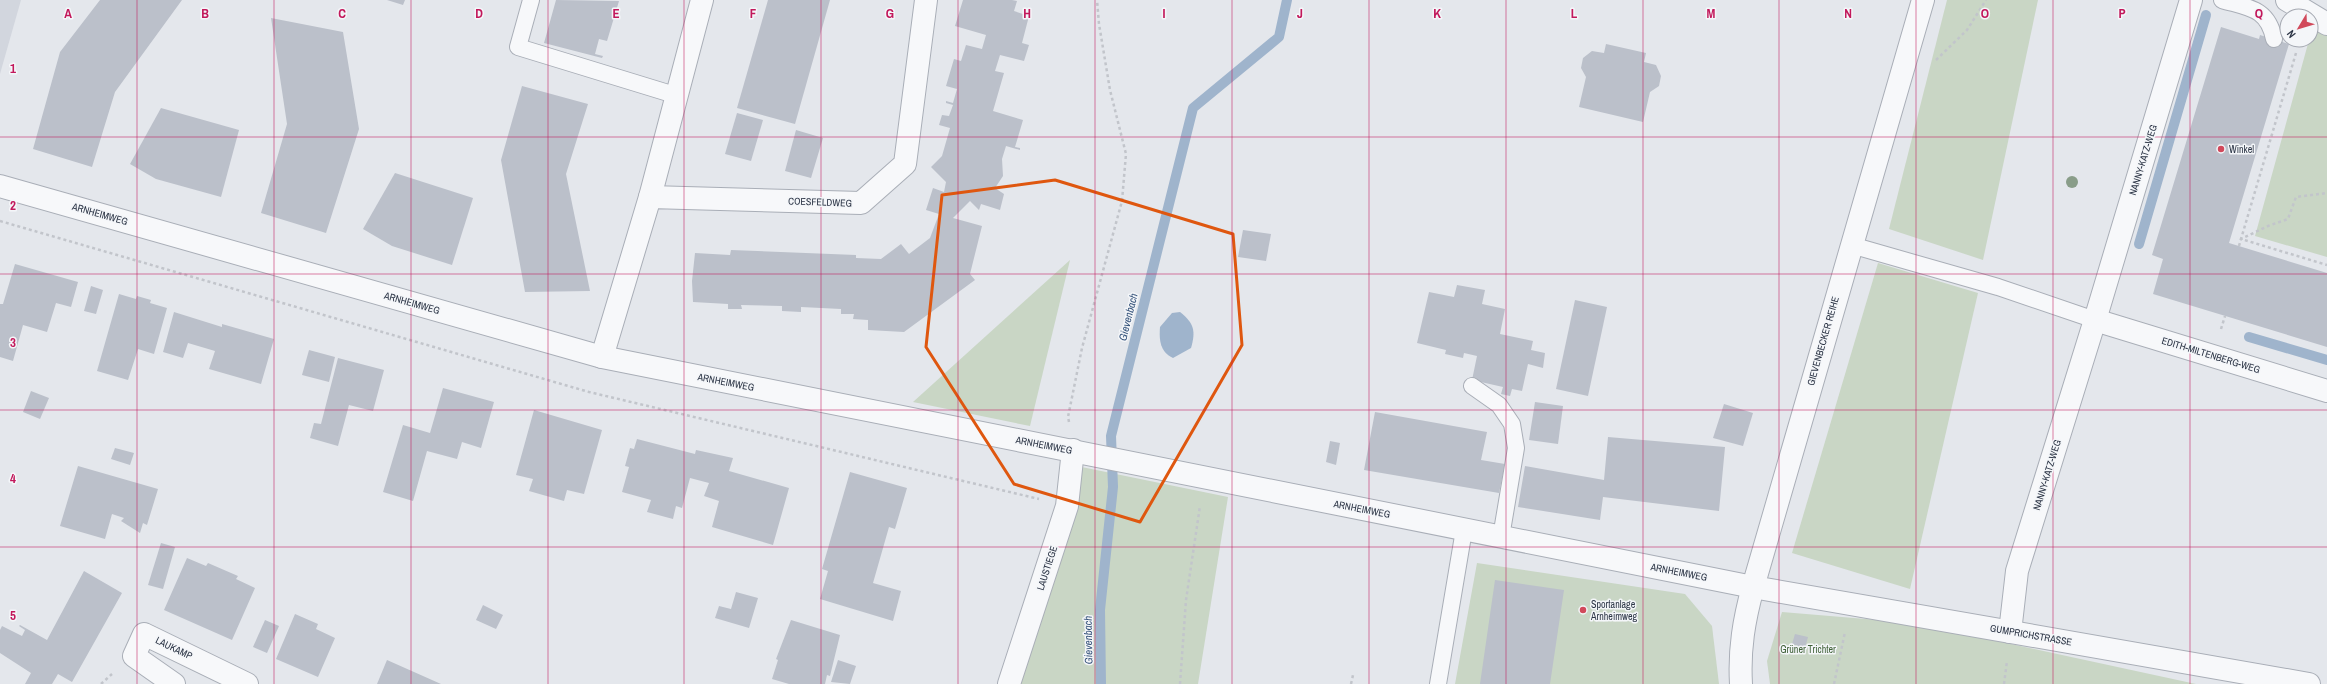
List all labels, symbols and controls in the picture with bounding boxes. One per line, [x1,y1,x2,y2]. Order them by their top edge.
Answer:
text: A [64,5,72,22]
text: B [201,5,209,22]
text: C [338,5,346,22]
text: D [475,5,483,22]
text: E [612,5,620,22]
text: F [750,5,757,22]
text: G [886,5,894,22]
text: H [1023,5,1031,22]
text: I [1163,5,1166,22]
text: J [1297,5,1303,22]
text: K [1433,5,1441,22]
text: L [1571,5,1578,22]
text: M [1707,5,1716,22]
text: N [1844,5,1852,22]
text: O [1981,5,1989,22]
text: P [2118,5,2126,22]
text: Q [2255,5,2263,22]
north arrow [2279,8,2319,48]
text: N [2284,27,2299,41]
text: 1 [10,60,16,77]
street label: NANNY-KATZ-WEG [2126,123,2160,197]
place label: Winkel [2229,143,2254,156]
marker: Winkel [2216,144,2226,154]
street label: COESFELDWEG [788,194,852,210]
text: 2 [10,197,16,214]
street label: ARNHEIMWEG [70,200,129,228]
street label: ARNHEIMWEG [382,289,441,317]
water label: Gievenbach [1115,292,1141,342]
street label: GIEVENBECKER REIHE [1804,295,1842,387]
text: 3 [10,334,16,351]
street label: EDITH-MILTENBERG-WEG [2160,334,2262,376]
street label: ARNHEIMWEG [696,370,755,394]
street label: ARNHEIMWEG [1014,433,1073,457]
street label: NANNY-KATZ-WEG [2030,438,2064,512]
text: 4 [10,470,16,487]
street label: ARNHEIMWEG [1332,497,1391,521]
street label: LAUSTIEGE [1034,544,1060,592]
street label: ARNHEIMWEG [1649,560,1708,584]
place label: Sportanlage Arnheimweg [1590,598,1637,623]
marker: Sportanlage Arnheimweg [1578,605,1588,615]
text: 5 [10,607,16,624]
water label: Gievenbach [1081,616,1095,664]
street label: GUMPRICHSTRASSE [1989,621,2073,649]
street label: LAUKAMP [154,634,195,663]
park label: Grüner Trichter [1780,643,1836,656]

